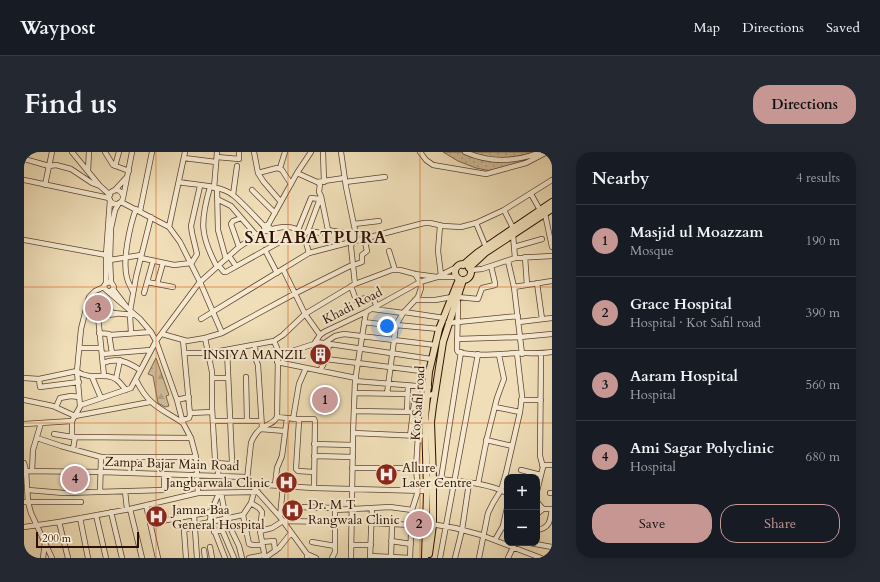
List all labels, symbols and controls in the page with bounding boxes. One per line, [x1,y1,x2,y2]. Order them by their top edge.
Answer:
text: Waypost [20,15,95,41]
text: Map [694,18,720,37]
text: Directions [742,18,804,37]
text: Saved [826,18,860,37]
text: Find us [24,85,117,123]
button: Directions [753,85,856,124]
text: Nearby [592,167,649,190]
text: 4 results [796,169,840,187]
text: Masjid ul Moazzam [630,222,763,242]
district label: SALABATPURA [244,226,388,249]
text: 1 [602,232,608,250]
text: 190 m [806,232,840,250]
text: Mosque [630,242,674,260]
street label: Khadi Road [319,283,386,329]
pin: 3 [85,293,111,323]
text: Grace Hospital [630,294,732,314]
text: 2 [602,304,608,322]
text: 390 m [806,304,840,322]
text: Hospital · Kot Safil road [630,314,761,332]
your location [377,316,397,336]
building icon: INSIYA MANZIL [308,341,334,367]
place label: INSIYA MANZIL [203,346,306,364]
street label: Kot Safil road [406,365,430,441]
text: Aaram Hospital [630,366,738,386]
text: 3 [602,376,608,394]
text: 560 m [806,376,840,394]
pin: 1 [312,385,338,415]
text: Hospital [630,386,676,404]
text: Ami Sagar Polyclinic [630,438,774,458]
text: 4 [602,448,608,466]
text: 680 m [806,448,840,466]
street label: Zampa Bajar Main Road [104,453,240,475]
text: Hospital [630,458,676,476]
place label: Allure Laser Centre [402,459,472,492]
hospital icon: Allure Laser Centre [374,461,400,487]
pin: 4 [62,464,88,494]
hospital icon: Jangbarwala Clinic [273,469,299,495]
place label: Jangbarwala Clinic [164,474,270,492]
map controls [504,474,540,546]
button: + [504,474,540,510]
place label: Dr. M T Rangwala Clinic [308,496,400,529]
hospital icon: Dr. M T Rangwala Clinic [280,498,306,524]
place label: Jamna Baa General Hospital [170,501,265,534]
hospital icon: Jamna Baa General Hospital [144,503,170,529]
button: Save [592,504,712,543]
button: Share [720,504,840,543]
pin: 2 [406,509,432,539]
button: − [504,510,540,546]
scale bar [36,530,139,549]
text: 200 m [42,531,71,546]

